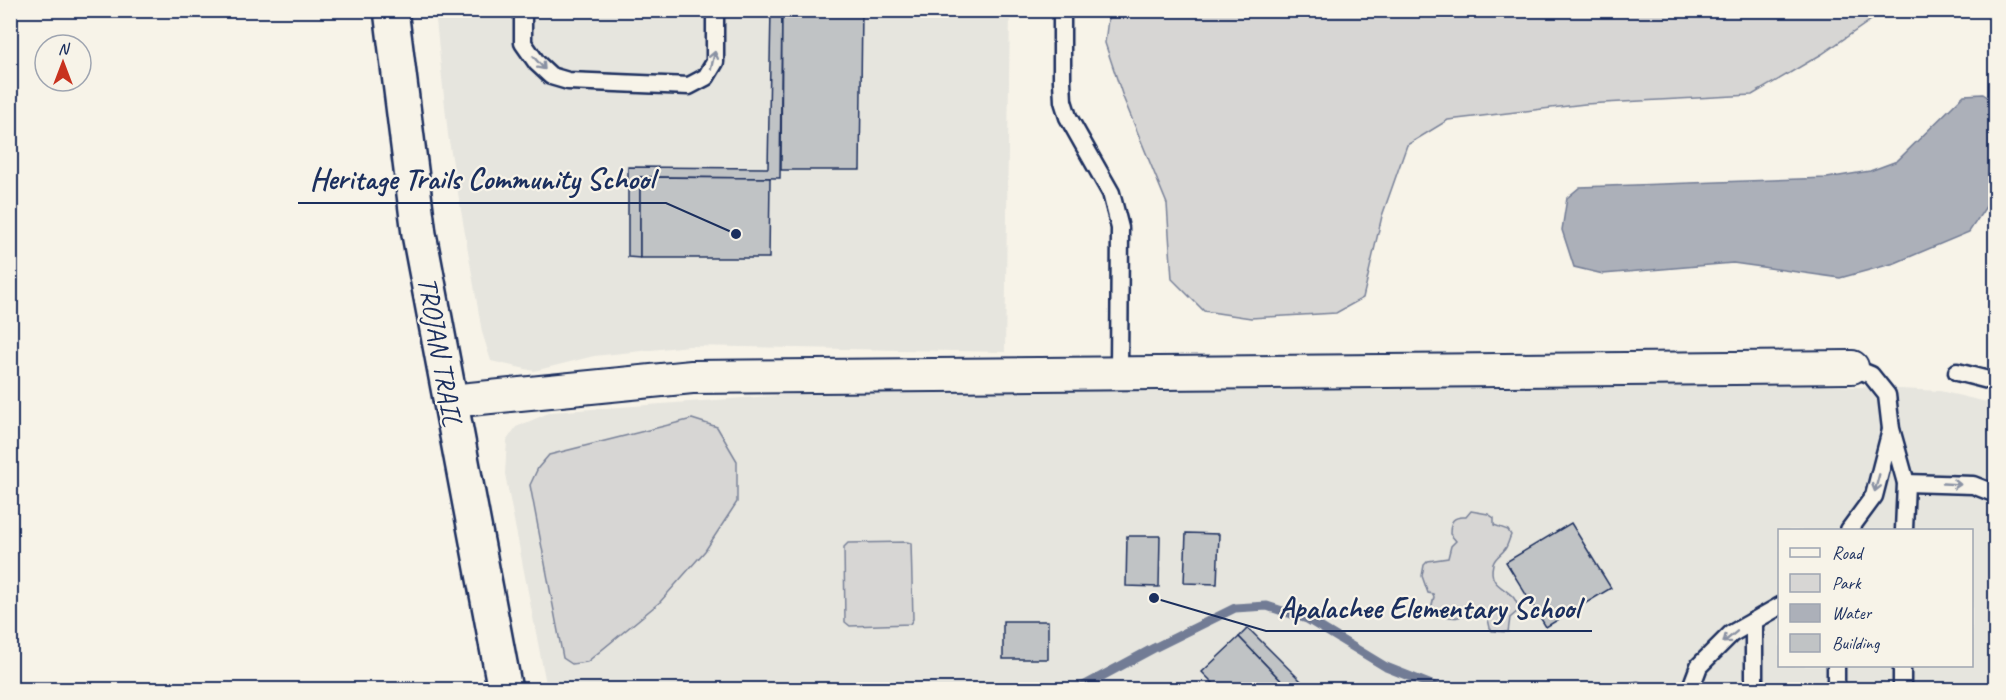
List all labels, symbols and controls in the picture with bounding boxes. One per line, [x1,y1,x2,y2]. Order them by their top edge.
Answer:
north arrow [33,33,93,93]
text: N [58,39,71,59]
one-way arrow [707,51,719,70]
one-way arrow [532,56,546,71]
callout: Heritage Trails Community School [298,155,666,203]
text: Heritage Trails Community School [310,160,660,199]
street label: TROJAN TRAIL [410,274,471,429]
one-way arrow [1871,473,1882,492]
one-way arrow [1941,478,1961,489]
legend [1778,529,1973,667]
text: Road [1832,542,1865,564]
text: Park [1832,572,1862,594]
callout: Apalachee Elementary School [1266,583,1592,631]
text: Apalachee Elementary School [1278,589,1585,627]
text: Water [1832,602,1873,624]
one-way arrow [1722,630,1738,643]
text: Building [1832,632,1881,654]

